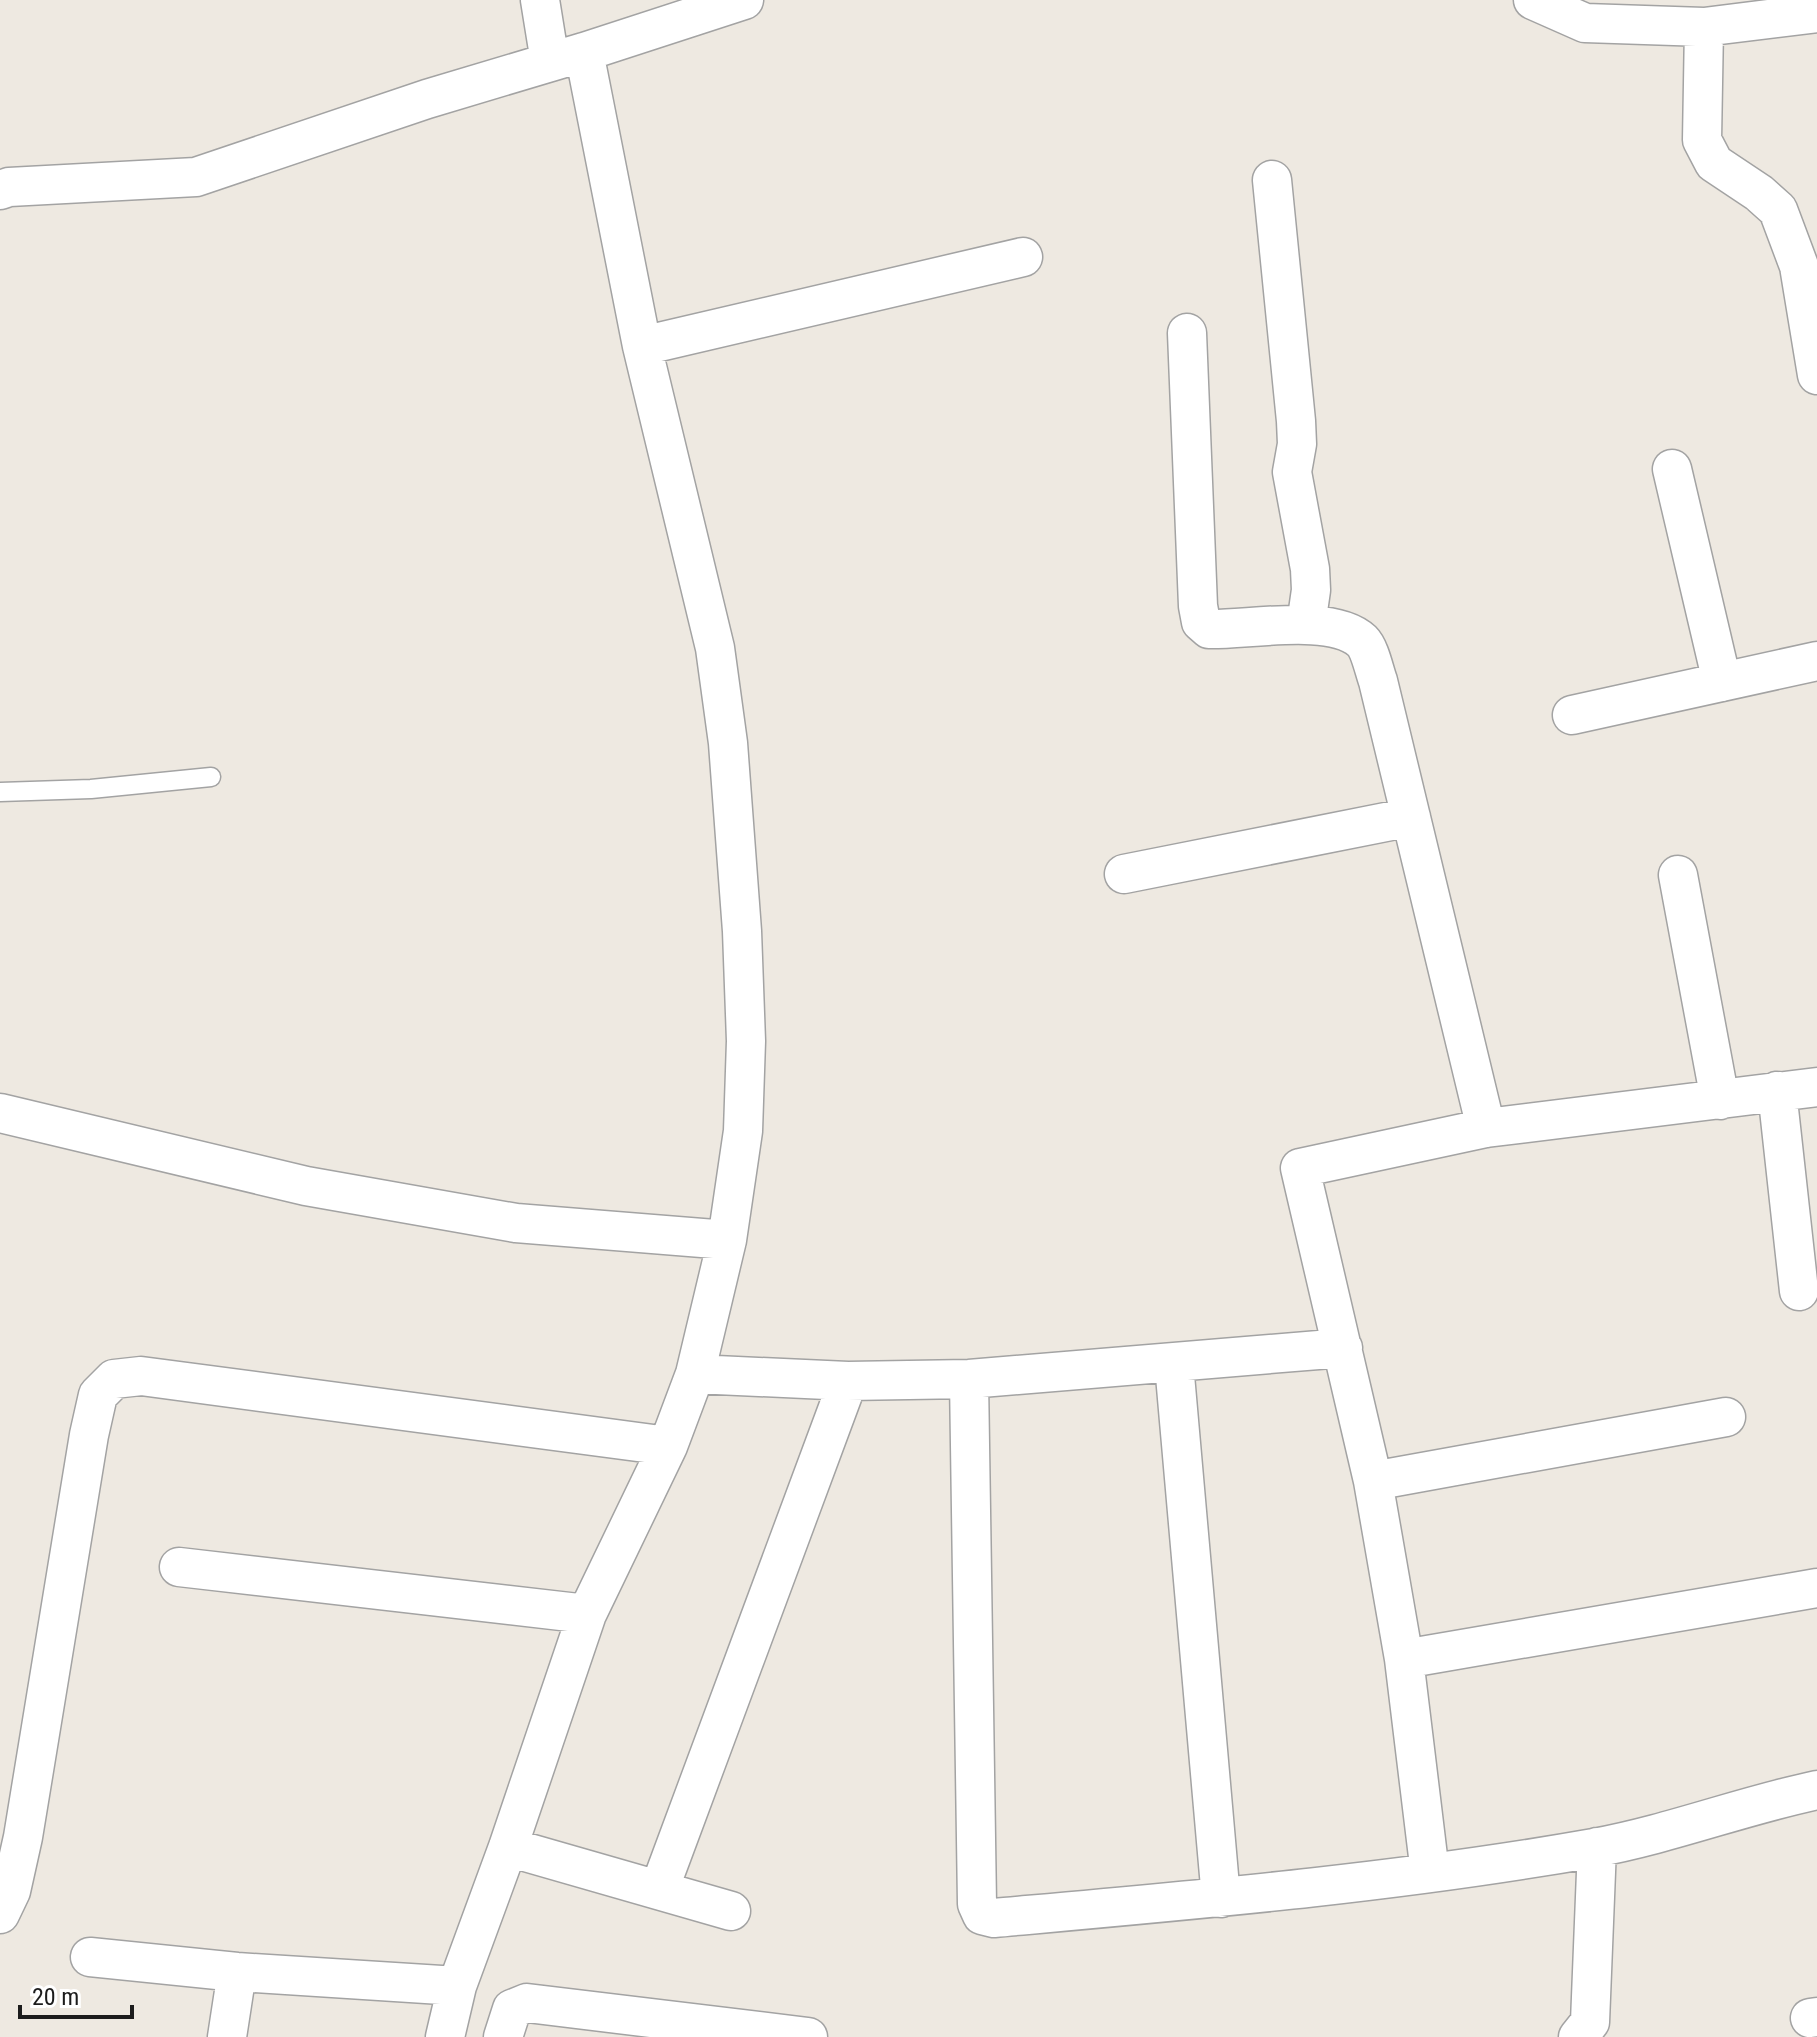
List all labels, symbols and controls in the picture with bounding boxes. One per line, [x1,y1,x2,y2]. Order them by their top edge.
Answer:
scale bar [20,1969,132,2019]
text: 20 m [32,1983,79,2011]

